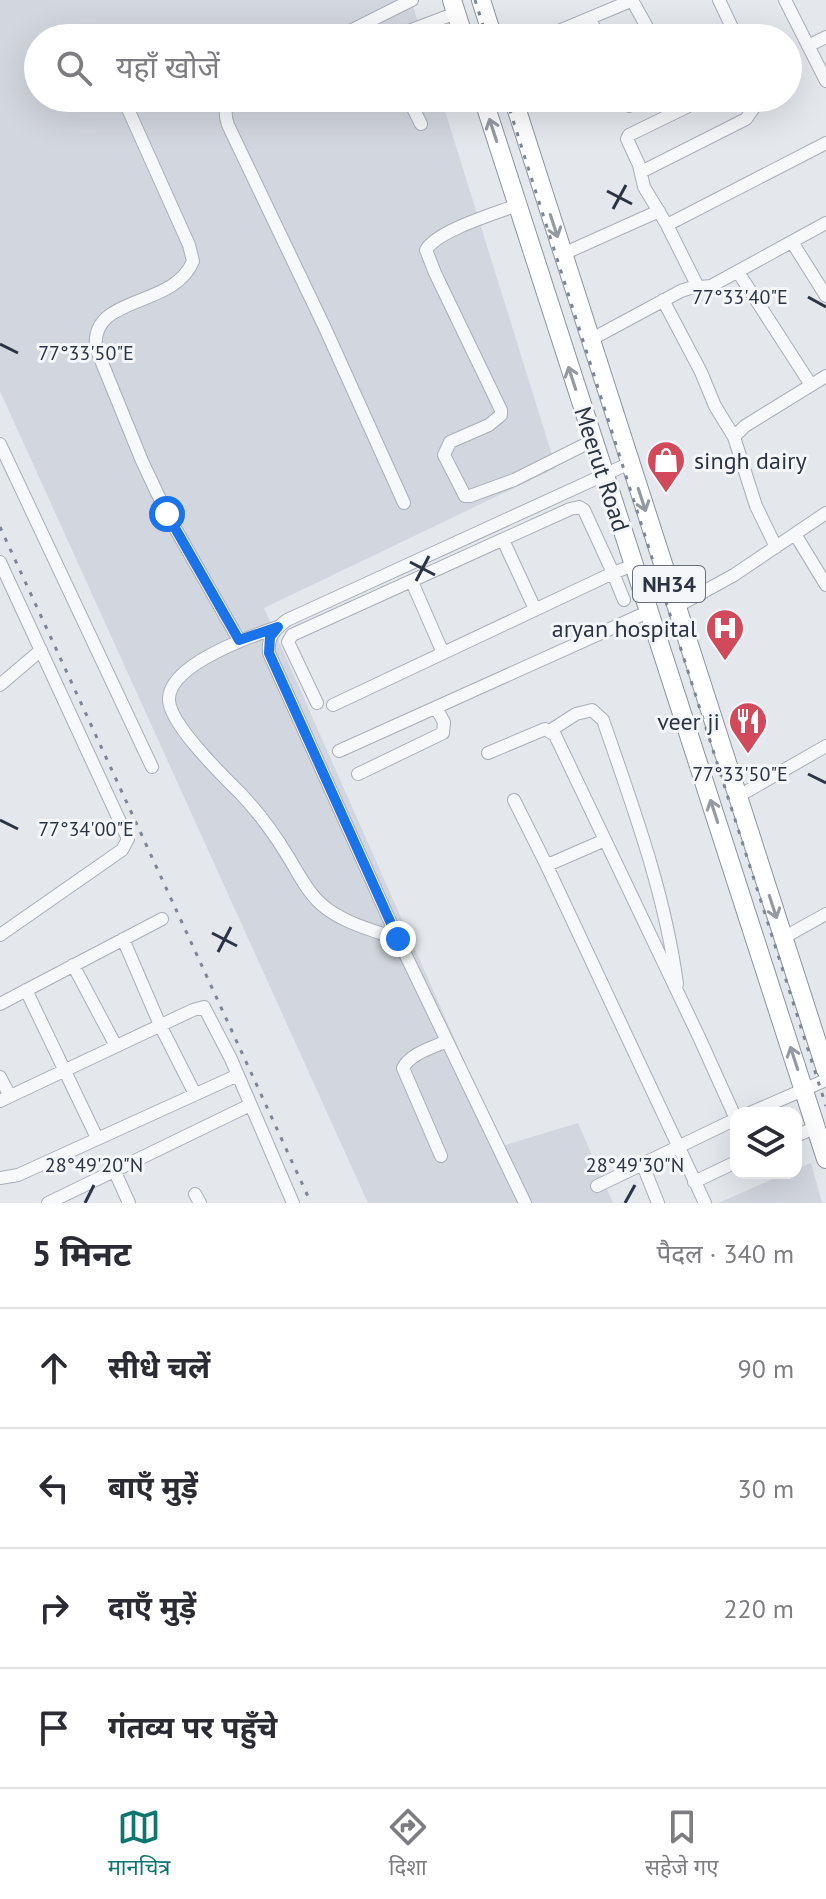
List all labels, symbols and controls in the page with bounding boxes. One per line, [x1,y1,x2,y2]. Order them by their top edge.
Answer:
search box [24,24,802,112]
icon: search [52,46,96,90]
text: यहाँ खोजें [116,47,220,86]
one-way arrow [485,117,500,143]
one-way arrow [547,213,562,238]
text: 77°33'40"E [692,284,788,310]
text: 77°33'50"E [38,340,134,366]
one-way arrow [564,365,579,391]
street label: Meerut Road [567,403,637,535]
shop icon: singh dairy [645,439,687,494]
place label: singh dairy [694,445,807,476]
one-way arrow [635,487,650,512]
route start [149,496,185,532]
road number: NH34 [633,566,705,602]
hospital icon: aryan hospital [704,607,746,662]
place label: aryan hospital [552,613,697,644]
restaurant icon: veer ji [727,700,769,755]
place label: veer ji [657,706,720,737]
text: 77°33'50"E [692,761,788,787]
one-way arrow [706,798,721,823]
text: 77°34'00"E [38,816,134,842]
one-way arrow [766,894,781,920]
route end [380,921,416,957]
one-way arrow [786,1046,800,1071]
map controls [730,1107,802,1179]
button: layers [730,1107,802,1179]
text: 28°49'20"N [45,1152,143,1178]
text: 28°49'30"N [586,1152,684,1178]
text: 5 मिनट [32,1231,131,1275]
text: पैदल · 340 m [656,1237,794,1270]
icon: ahead [32,1346,76,1390]
text: सीधे चलें [108,1347,210,1386]
text: 90 m [738,1352,794,1385]
icon: left [32,1466,76,1510]
text: बाएँ मुड़ें [108,1467,198,1506]
text: 30 m [738,1472,794,1505]
icon: right [32,1586,76,1630]
text: दाएँ मुड़ें [108,1587,196,1626]
text: 220 m [723,1592,794,1625]
icon: arrive [32,1706,76,1750]
text: गंतव्य पर पहुँचे [108,1707,277,1746]
tab: मानचित्र [108,1805,171,1884]
tab: दिशा [386,1805,430,1884]
tab: सहेजे गए [645,1805,718,1884]

